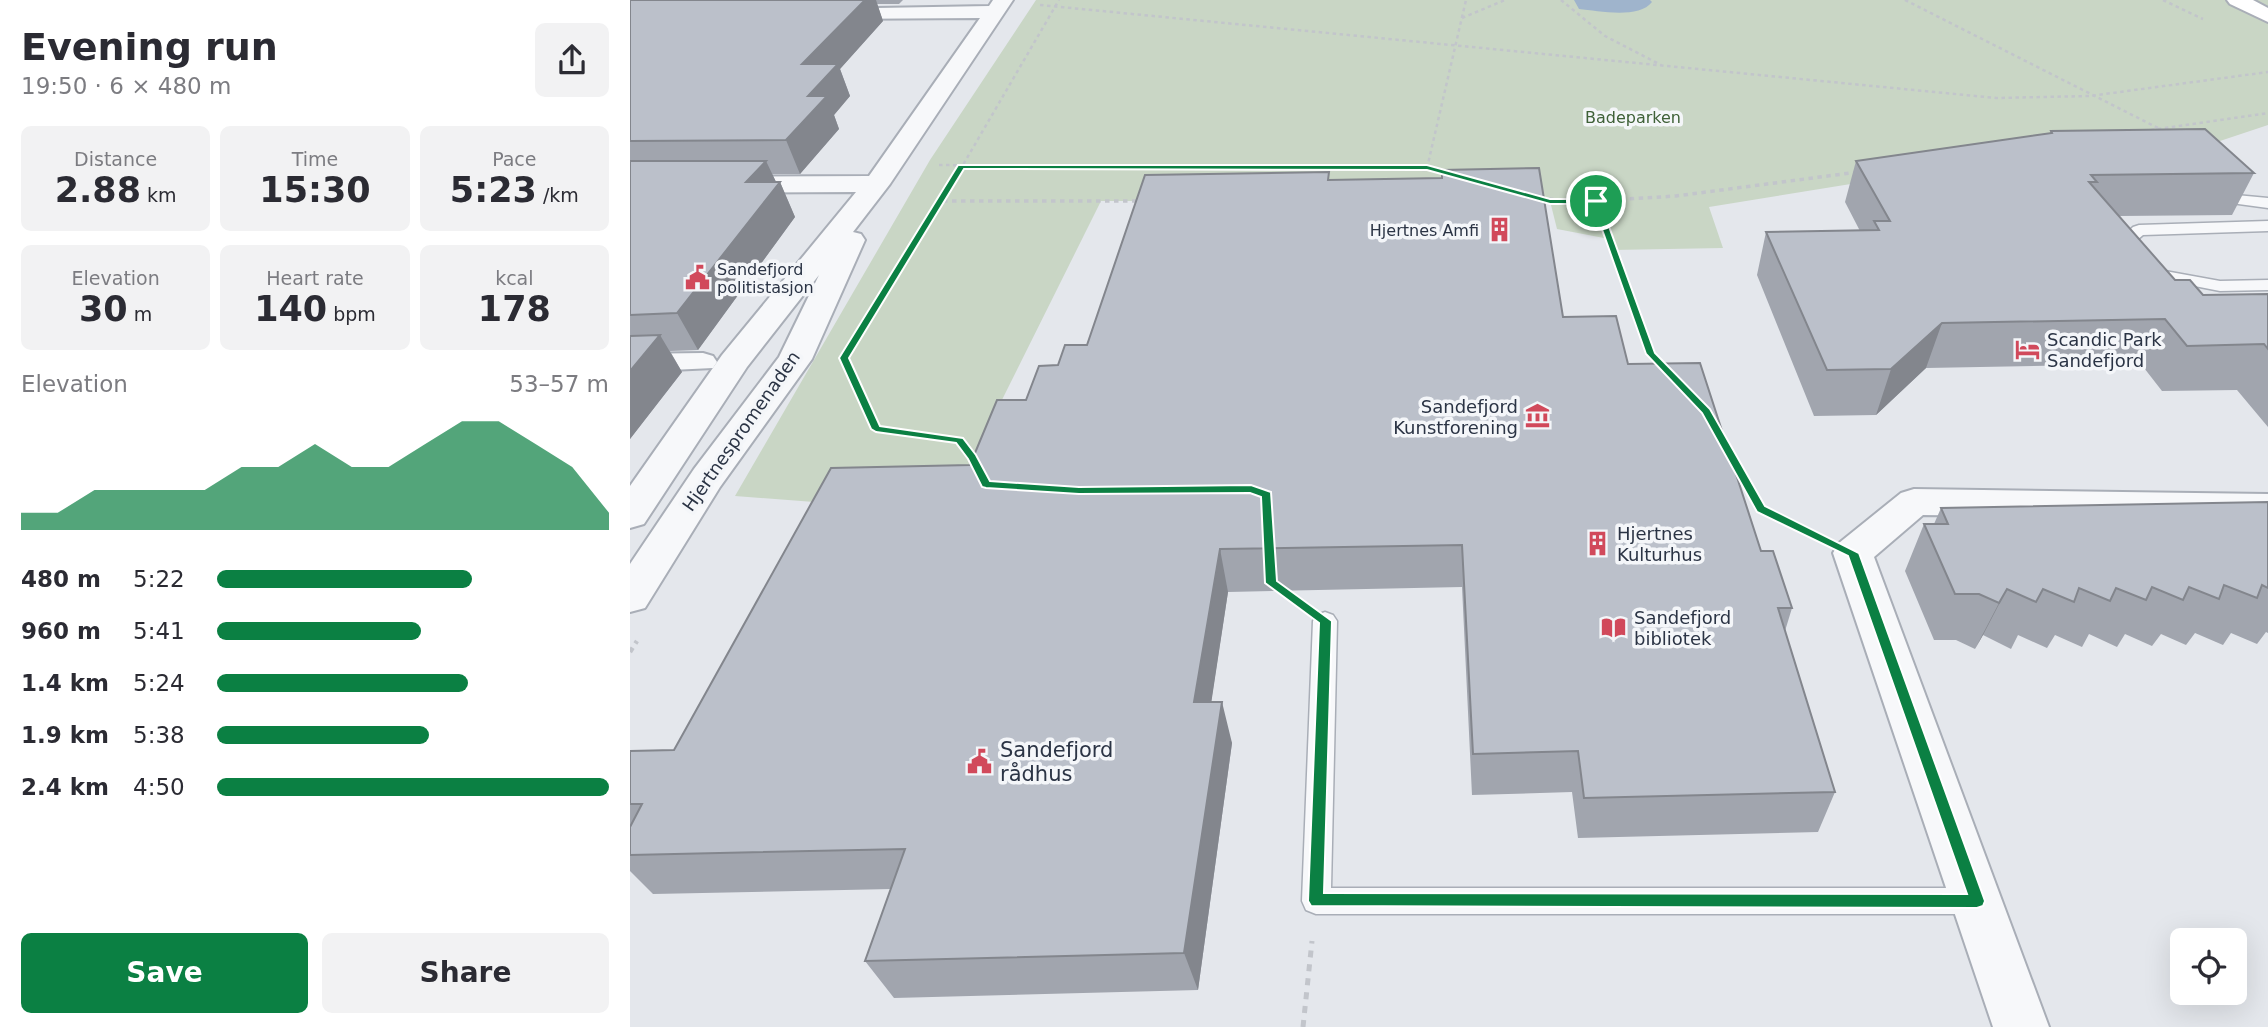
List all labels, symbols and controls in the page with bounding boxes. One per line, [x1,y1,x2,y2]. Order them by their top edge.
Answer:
button: share [535,23,609,97]
text: Evening run [21,25,278,69]
text: 19:50 · 6 × 480 m [21,73,231,99]
park label: Badeparken [1585,108,1681,127]
text: Distance [74,148,157,170]
text: Time [292,148,338,170]
text: Pace [492,148,537,170]
text: 2.88 [55,170,141,210]
text: 15:30 [259,170,371,210]
text: 5:23 [450,170,537,210]
pin [1566,171,1626,231]
icon: arrive [1577,182,1615,220]
text: km [141,184,177,206]
text: /km [537,184,579,206]
building icon: Hjertnes Amfi [1485,216,1513,244]
place label: Hjertnes Amfi [1370,221,1479,240]
place label: Sandefjord politistasjon [717,260,814,297]
public building icon: Sandefjord politistasjon [683,264,711,292]
text: Elevation [72,267,160,289]
text: Heart rate [266,267,364,289]
text: kcal [495,267,534,289]
text: 30 [79,289,128,329]
text: 140 [254,289,327,329]
text: 178 [478,289,551,329]
text: m [128,303,152,325]
text: bpm [327,303,376,325]
place label: Scandic Park Sandefjord [2047,329,2162,371]
hotel icon: Scandic Park Sandefjord [2013,335,2041,363]
street label: Hjertnespromenaden [678,347,804,515]
text: Elevation [21,371,128,397]
text: 53–57 m [509,371,609,397]
place label: Sandefjord Kunstforening [1393,396,1518,438]
museum icon: Sandefjord Kunstforening [1524,402,1552,430]
place label: Hjertnes Kulturhus [1617,523,1702,565]
building icon: Hjertnes Kulturhus [1583,529,1611,557]
text: 480 m [21,566,101,592]
text: 5:22 [133,566,185,592]
place label: Sandefjord bibliotek [1634,607,1731,649]
library icon: Sandefjord bibliotek [1600,613,1628,641]
text: 960 m [21,618,101,644]
text: 5:41 [133,618,185,644]
text: 1.4 km [21,670,109,696]
text: 5:24 [133,670,185,696]
text: 1.9 km [21,722,109,748]
text: 5:38 [133,722,185,748]
place label: Sandefjord rådhus [1000,738,1113,786]
public building icon: Sandefjord rådhus [966,748,994,776]
text: 2.4 km [21,774,109,800]
text: 4:50 [133,774,185,800]
map controls [2170,928,2247,1005]
button: locate [2170,928,2247,1005]
button: Save [21,933,308,1013]
button: Share [322,933,609,1013]

